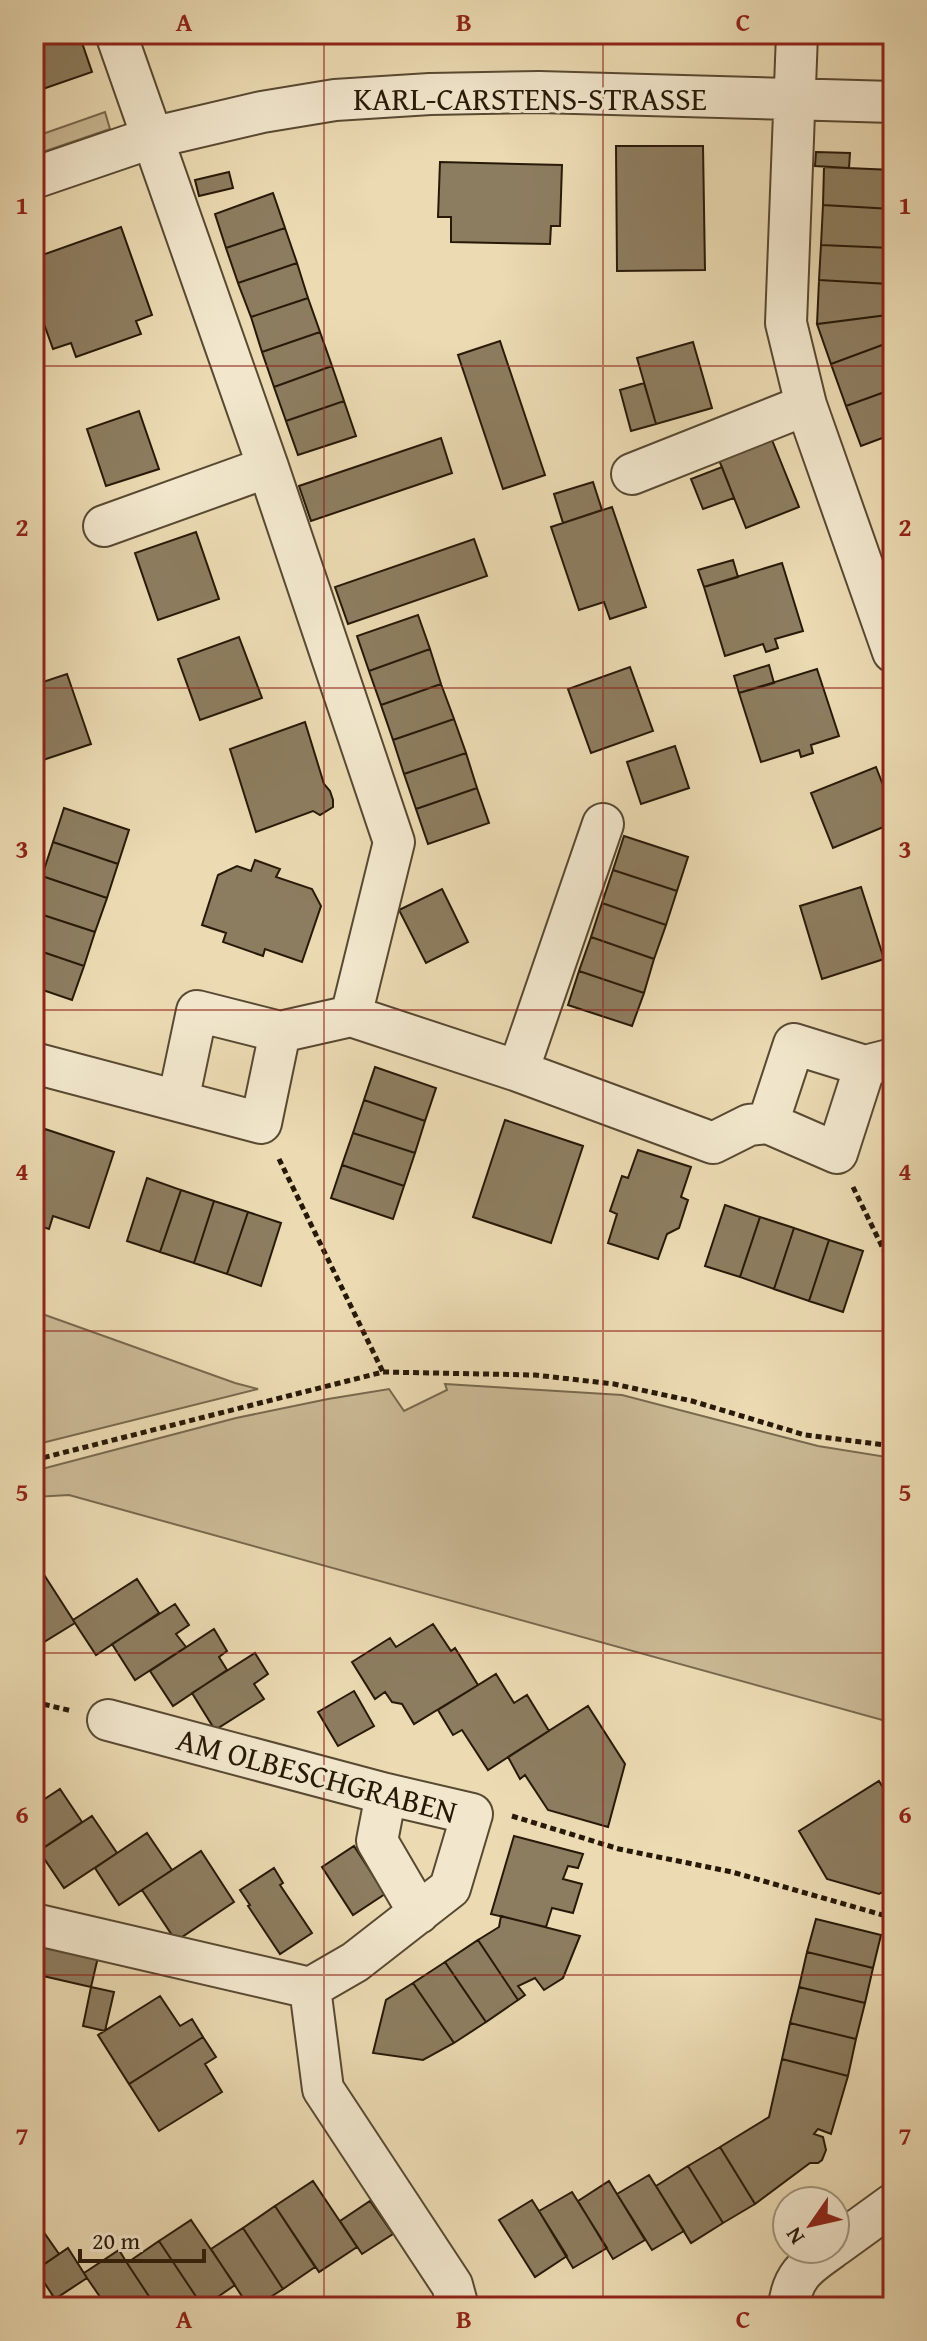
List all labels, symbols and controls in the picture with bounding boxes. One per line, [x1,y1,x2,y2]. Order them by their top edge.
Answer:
text: A [176,2,193,41]
text: B [456,2,472,41]
text: C [736,2,750,41]
street label: KARL-CARSTENS-STRASSE [353,75,707,122]
text: 1 [15,185,29,224]
text: 1 [898,185,912,224]
text: 2 [15,507,29,546]
text: 2 [898,507,912,546]
text: 3 [15,829,29,868]
text: 3 [898,829,912,868]
text: 4 [15,1151,29,1190]
text: 4 [898,1151,912,1190]
text: 5 [15,1472,29,1511]
text: 5 [898,1472,912,1511]
street label: AM OLBESCHGRABEN [172,1715,462,1835]
text: 6 [15,1794,29,1833]
text: 6 [898,1794,912,1833]
text: 7 [15,2116,29,2155]
text: 7 [898,2116,912,2155]
north arrow [771,2185,851,2265]
scale bar [80,2213,204,2263]
text: N [777,2221,812,2251]
text: 20 m [92,2223,140,2258]
text: A [176,2299,193,2338]
text: B [456,2299,472,2338]
text: C [736,2299,750,2338]

